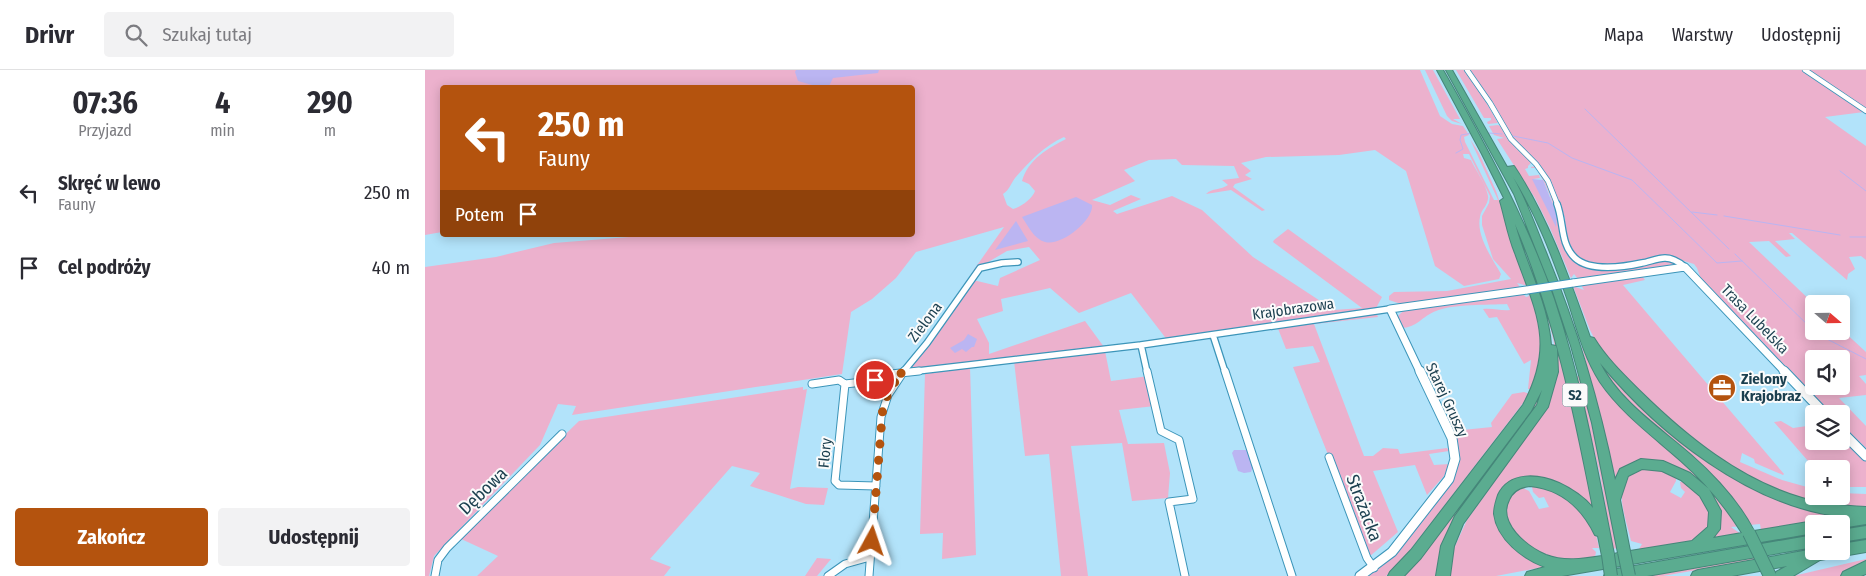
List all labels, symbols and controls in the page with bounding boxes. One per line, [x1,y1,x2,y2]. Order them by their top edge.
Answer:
search box [104,12,454,57]
text: Drivr [25,21,74,49]
icon: search [122,21,150,49]
text: Szukaj tutaj [162,23,252,46]
text: Mapa [1604,24,1644,46]
text: Warstwy [1672,24,1733,46]
text: Udostępnij [1761,24,1841,46]
text: 07:36 [72,85,138,121]
text: 4 [215,85,230,121]
text: 290 [307,85,353,121]
text: 250 m [538,103,625,145]
icon: left [455,105,520,170]
text: Przyjazd [78,121,132,140]
text: min [210,121,235,140]
text: m [324,121,336,140]
text: Fauny [538,145,590,172]
text: Skręć w lewo [58,172,161,195]
icon: left [15,179,43,207]
text: 250 m [364,181,410,204]
text: Fauny [58,195,96,214]
icon: arrive [514,200,542,228]
text: Potem [455,203,504,226]
icon: arrive [15,254,43,282]
text: Cel podróży [58,256,151,279]
text: 40 m [372,256,410,279]
street label: Trasa Lubelska [1717,280,1793,358]
street label: Krajobrazowa [1251,294,1335,324]
north arrow [1805,295,1850,340]
map controls [1805,295,1850,560]
street label: Zielona [904,298,946,346]
button: sound [1805,350,1850,395]
pin [854,359,896,401]
street label: Starej Gruszy [1422,360,1472,440]
icon: arrive [861,366,889,394]
place label: Zielony Krajobraz [1741,370,1802,405]
office icon: Zielony Krajobraz [1707,373,1737,403]
road number: S2 [1563,384,1587,406]
button: layers [1805,405,1850,450]
street label: Flory [814,437,836,469]
button: + [1805,460,1850,505]
street label: Dębowa [454,463,512,519]
street label: Strażacka [1341,472,1387,545]
button: Zakończ [15,508,208,566]
button: Udostępnij [218,508,410,566]
position arrow [845,514,897,566]
button: − [1805,515,1850,560]

